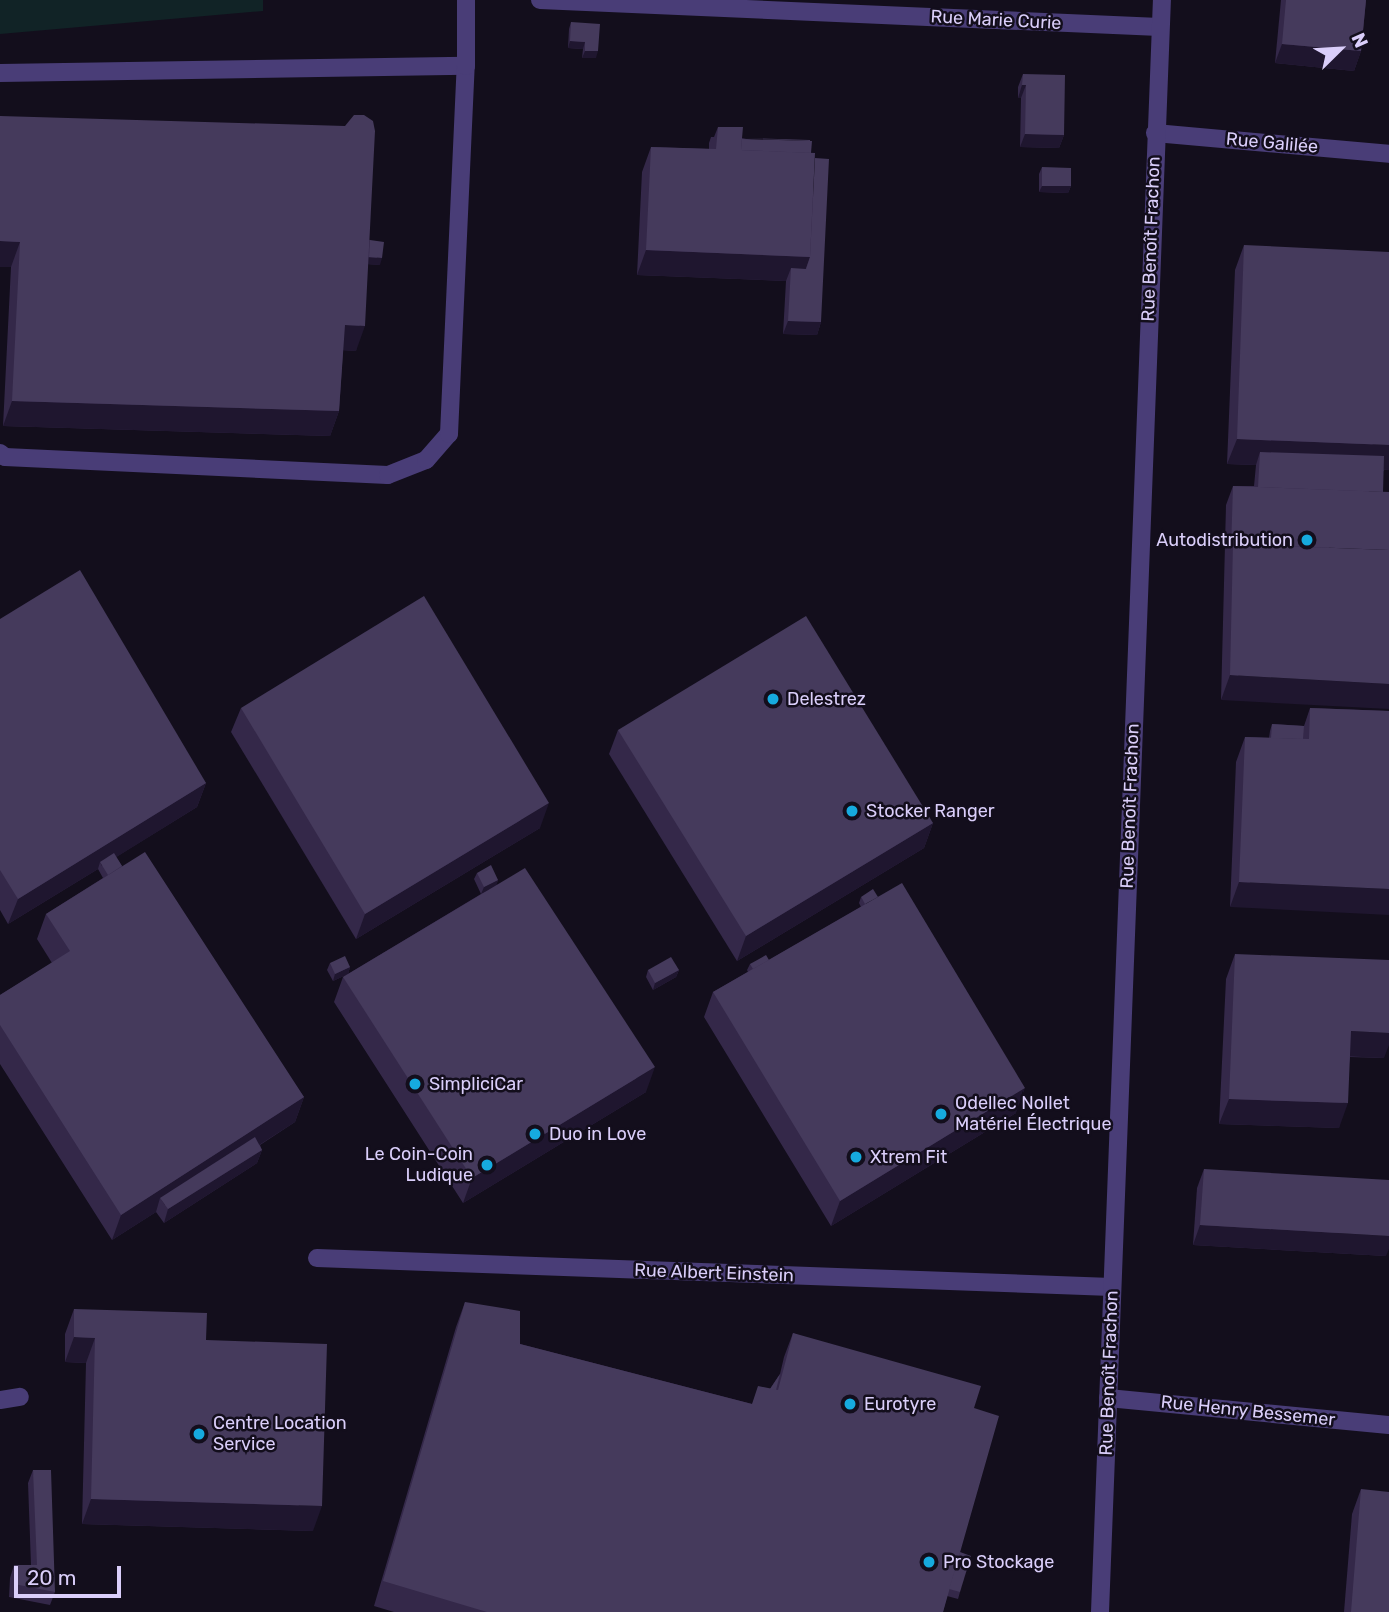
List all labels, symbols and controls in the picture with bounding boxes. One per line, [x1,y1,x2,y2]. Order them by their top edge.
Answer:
street label: Rue Marie Curie [930,6,1062,34]
north arrow [1305,14,1375,84]
text: N [1346,29,1373,51]
street label: Rue Galilée [1225,128,1319,158]
street label: Rue Benoît Frachon [1137,156,1165,322]
place label: Autodistribution [1156,529,1293,551]
marker: Autodistribution [1299,532,1315,548]
place label: Delestrez [787,688,866,710]
marker: Delestrez [765,691,781,707]
street label: Rue Benoît Frachon [1116,723,1144,889]
place label: Stocker Ranger [866,800,995,822]
marker: Stocker Ranger [844,803,860,819]
place label: SimpliciCar [429,1073,523,1095]
marker: SimpliciCar [407,1076,423,1092]
place label: Odellec Nollet Matériel Électrique [955,1093,1111,1136]
marker: Odellec Nollet Matériel Électrique [933,1106,949,1122]
place label: Duo in Love [549,1123,646,1145]
marker: Duo in Love [527,1126,543,1142]
place label: Le Coin-Coin Ludique [365,1144,473,1186]
place label: Xtrem Fit [870,1146,947,1168]
marker: Xtrem Fit [848,1149,864,1165]
marker: Le Coin-Coin Ludique [479,1157,495,1173]
street label: Rue Albert Einstein [633,1259,795,1287]
street label: Rue Benoît Frachon [1095,1290,1123,1456]
street label: Rue Henry Bessemer [1160,1391,1336,1431]
place label: Eurotyre [864,1393,936,1415]
marker: Eurotyre [842,1396,858,1412]
place label: Centre Location Service [213,1413,347,1456]
marker: Centre Location Service [191,1426,207,1442]
place label: Pro Stockage [943,1551,1054,1573]
scale bar [18,1552,124,1596]
marker: Pro Stockage [921,1554,937,1570]
text: 20 m [27,1565,76,1590]

